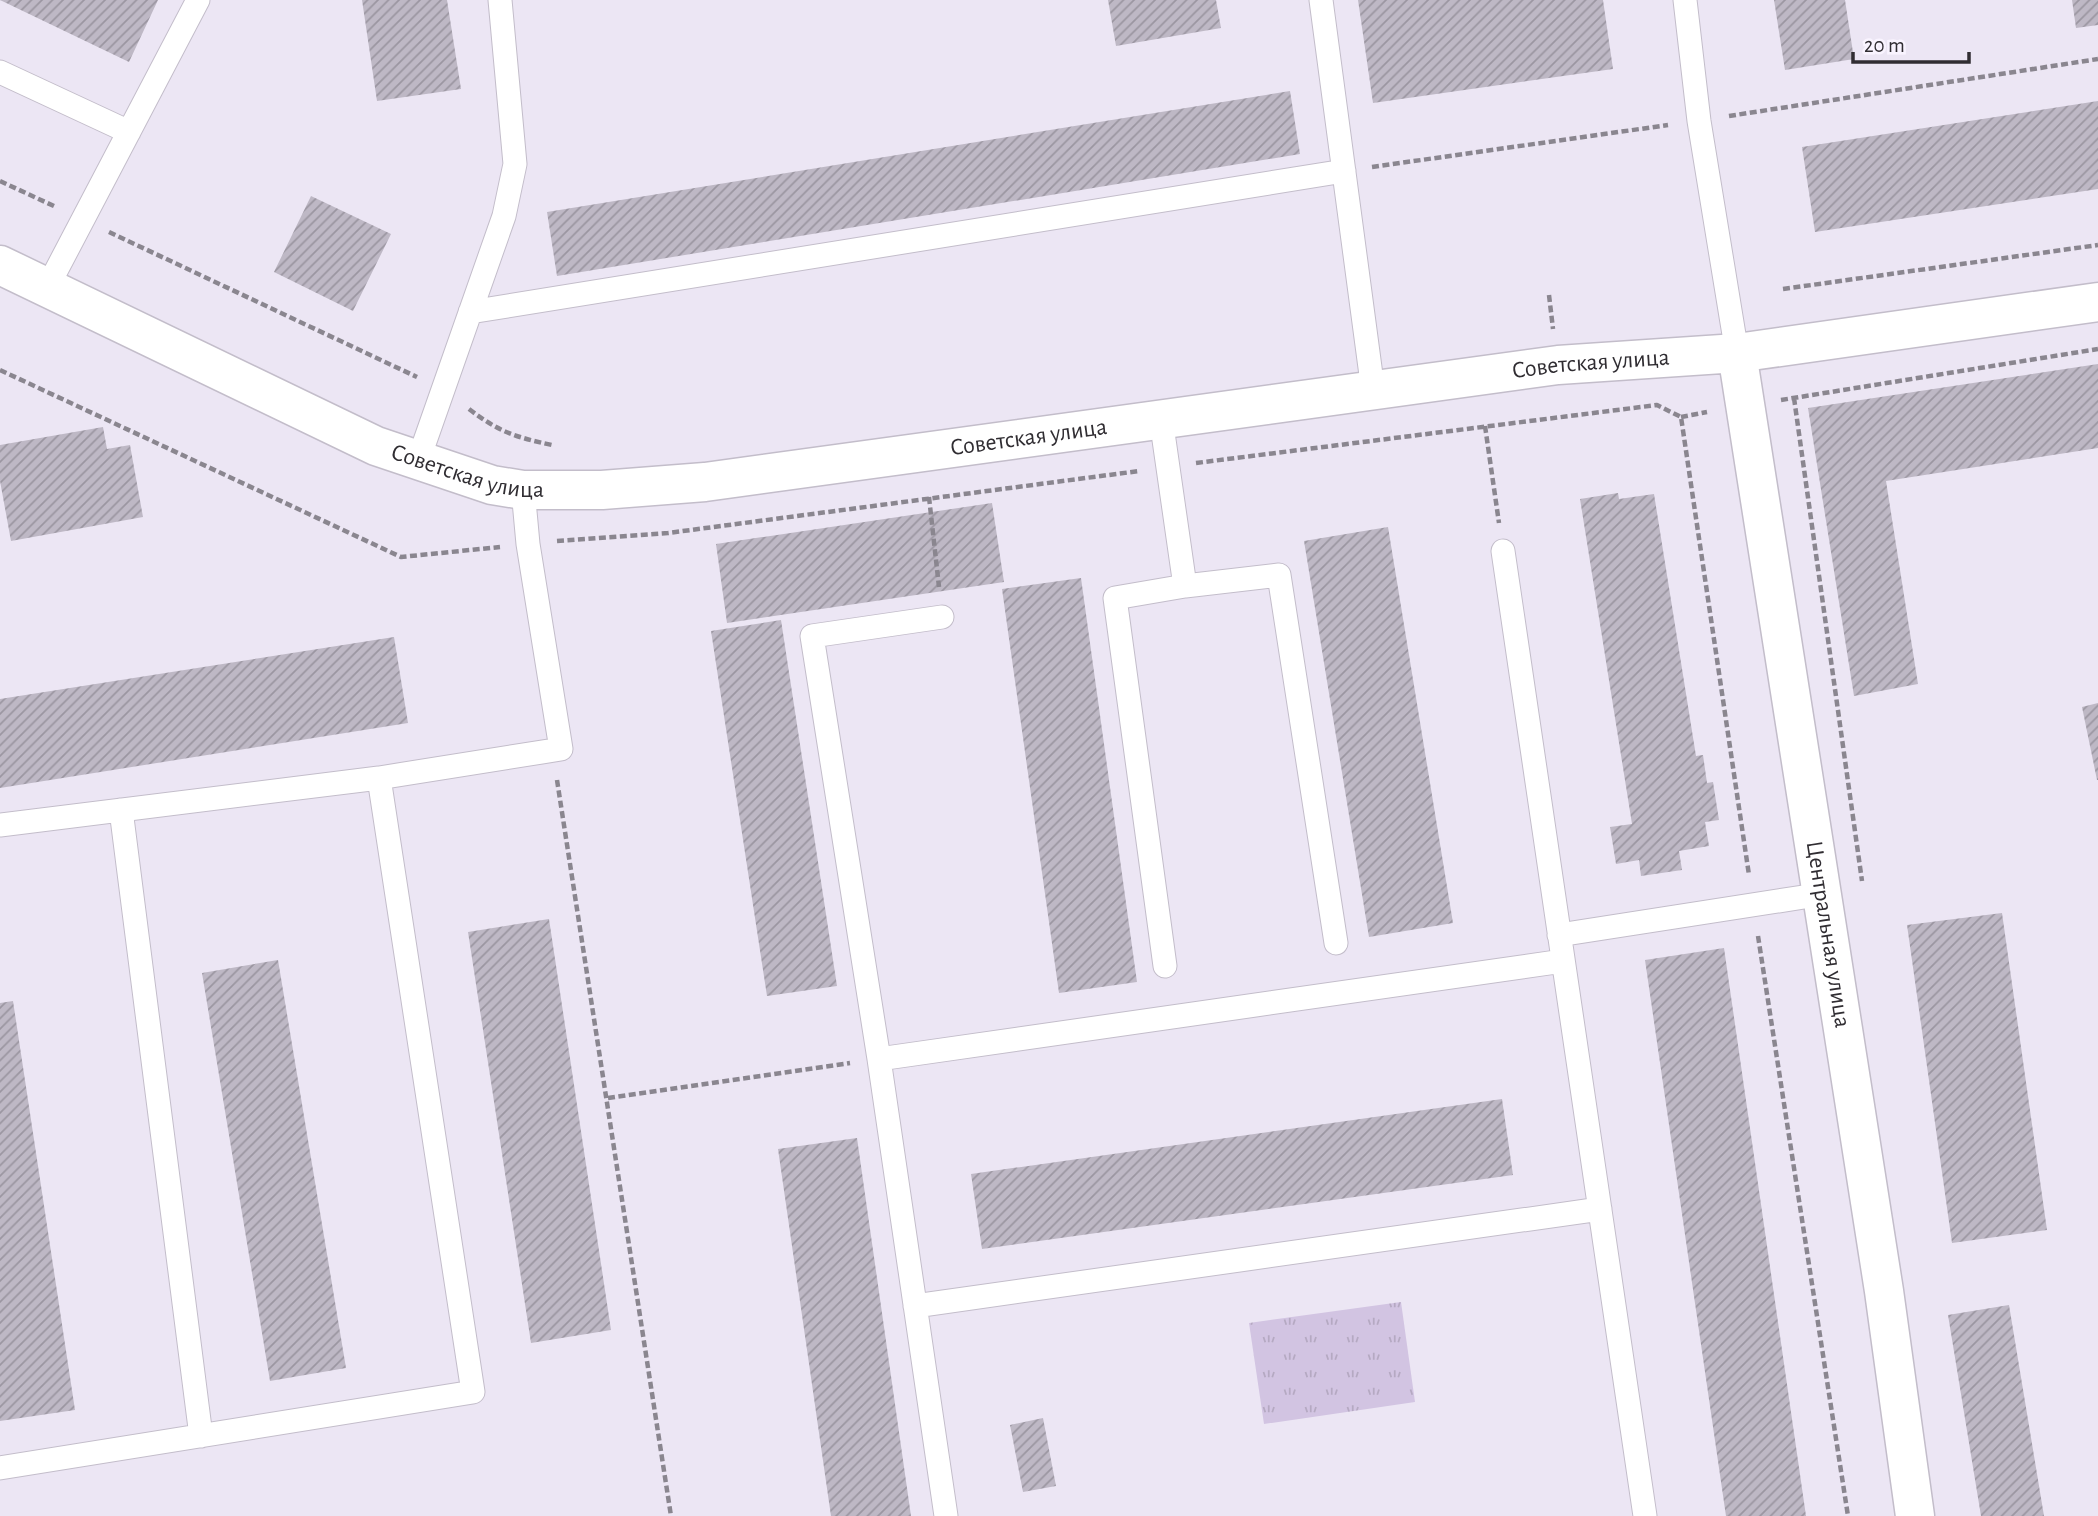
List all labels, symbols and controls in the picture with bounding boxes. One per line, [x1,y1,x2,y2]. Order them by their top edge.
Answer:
scale bar [1853,21,1968,65]
text: 20 m [1864,35,1905,56]
street label: Советская улица [1510,346,1670,383]
street label: Советская улица [949,415,1109,460]
street label: Советская улица [388,440,544,502]
street label: Центральная улица [1802,839,1855,1029]

